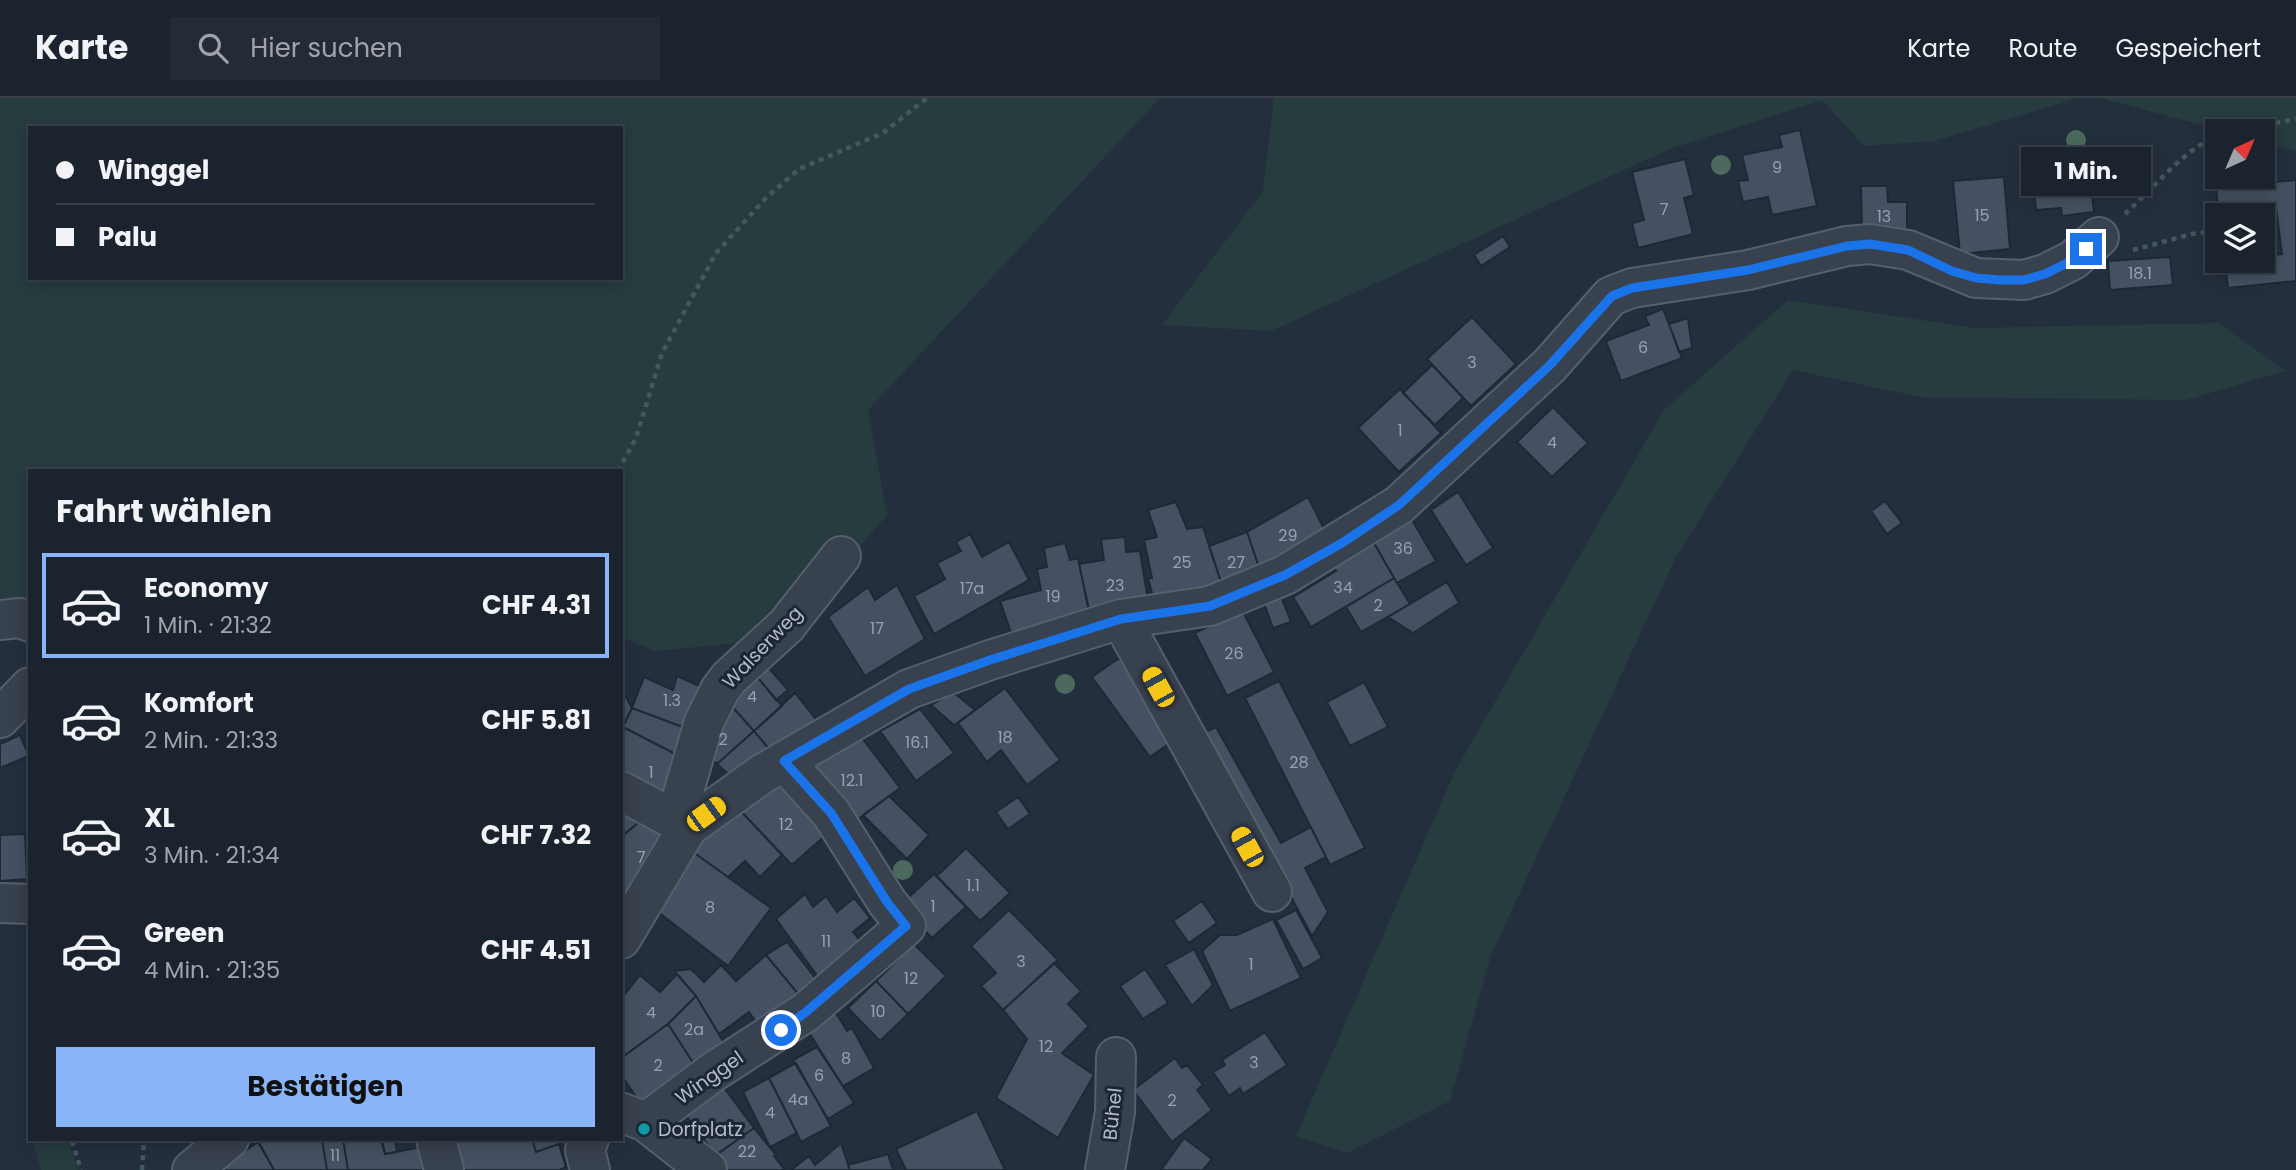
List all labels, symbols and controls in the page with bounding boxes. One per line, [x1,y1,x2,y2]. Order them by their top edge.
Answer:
search box [170,17,660,80]
text: Karte [35,24,128,71]
icon: search [194,29,232,67]
text: Hier suchen [250,30,403,66]
text: Karte [1907,32,1970,65]
text: Route [2008,32,2077,65]
text: Gespeichert [2115,32,2261,65]
north arrow [2205,119,2275,189]
map controls [2205,119,2275,273]
callout: 1 Min. [2021,148,2151,197]
text: Winggel [98,152,210,188]
text: 1 Min. [2054,155,2118,187]
house number: 9 [1772,156,1782,179]
house number: 7 [1660,198,1669,221]
button: layers [2205,203,2275,273]
house number: 15 [1974,204,1990,227]
house number: 13 [1877,205,1891,228]
text: Palu [98,219,157,255]
route end [2070,233,2102,265]
house number: 18.1 [2128,262,2152,285]
house number: 6 [1638,336,1648,359]
house number: 3 [1467,351,1477,374]
house number: 1 [1397,419,1403,442]
house number: 4 [1547,431,1557,454]
text: Fahrt wählen [56,488,272,533]
house number: 29 [1278,524,1298,547]
house number: 36 [1393,537,1413,560]
house number: 25 [1172,551,1192,574]
house number: 27 [1227,551,1245,574]
text: Economy [144,570,268,606]
icon: car [60,574,123,637]
house number: 23 [1106,574,1124,597]
house number: 34 [1333,576,1353,599]
house number: 17a [960,577,984,600]
house number: 19 [1045,585,1061,608]
text: CHF 4.31 [482,587,591,623]
house number: 2 [1373,594,1383,617]
street label: Walserweg [716,600,809,695]
text: 1 Min. · 21:32 [144,609,272,641]
house number: 17 [870,617,884,640]
house number: 26 [1224,642,1244,665]
car [1139,664,1178,710]
text: Komfort [144,685,254,721]
house number: 4 [747,685,757,708]
icon: car [60,689,123,752]
house number: 1.3 [663,689,681,712]
text: CHF 5.81 [482,702,591,738]
text: 2 Min. · 21:33 [144,724,278,756]
house number: 18 [997,726,1013,749]
house number: 2 [718,728,728,751]
house number: 16.1 [905,731,929,754]
house number: 28 [1289,751,1309,774]
house number: 1 [648,761,654,784]
house number: 12.1 [841,769,863,792]
car [683,793,730,835]
text: XL [144,800,175,836]
icon: car [60,804,123,867]
house number: 12 [779,813,793,836]
text: CHF 7.32 [481,817,591,853]
car [1228,824,1267,870]
text: 3 Min. · 21:34 [144,839,279,871]
house number: 7 [637,846,646,869]
house number: 1.1 [966,874,980,897]
house number: 1 [930,895,936,918]
house number: 8 [705,896,715,919]
text: Green [144,915,225,951]
icon: car [60,919,123,982]
house number: 11 [821,930,831,953]
text: CHF 4.51 [481,932,591,968]
house number: 3 [1016,950,1026,973]
house number: 1 [1248,953,1254,976]
text: 4 Min. · 21:35 [144,954,280,986]
house number: 12 [904,967,918,990]
house number: 10 [870,1000,886,1023]
house number: 4 [646,1001,656,1024]
route start [765,1014,797,1046]
house number: 2a [684,1018,704,1041]
house number: 12 [1039,1035,1053,1058]
street label: Winggel [670,1044,749,1111]
button: Bestätigen [56,1047,595,1127]
house number: 8 [841,1047,851,1070]
house number: 3 [1249,1051,1259,1074]
house number: 2 [653,1054,663,1077]
house number: 6 [814,1064,824,1087]
street label: Bühel [1096,1087,1129,1142]
house number: 4a [788,1088,808,1111]
house number: 2 [1167,1089,1177,1112]
house number: 4 [765,1101,775,1124]
place label: Dorfplatz [658,1116,743,1143]
marker: Dorfplatz [636,1121,652,1137]
house number: 22 [738,1140,756,1163]
house number: 11 [330,1144,340,1167]

